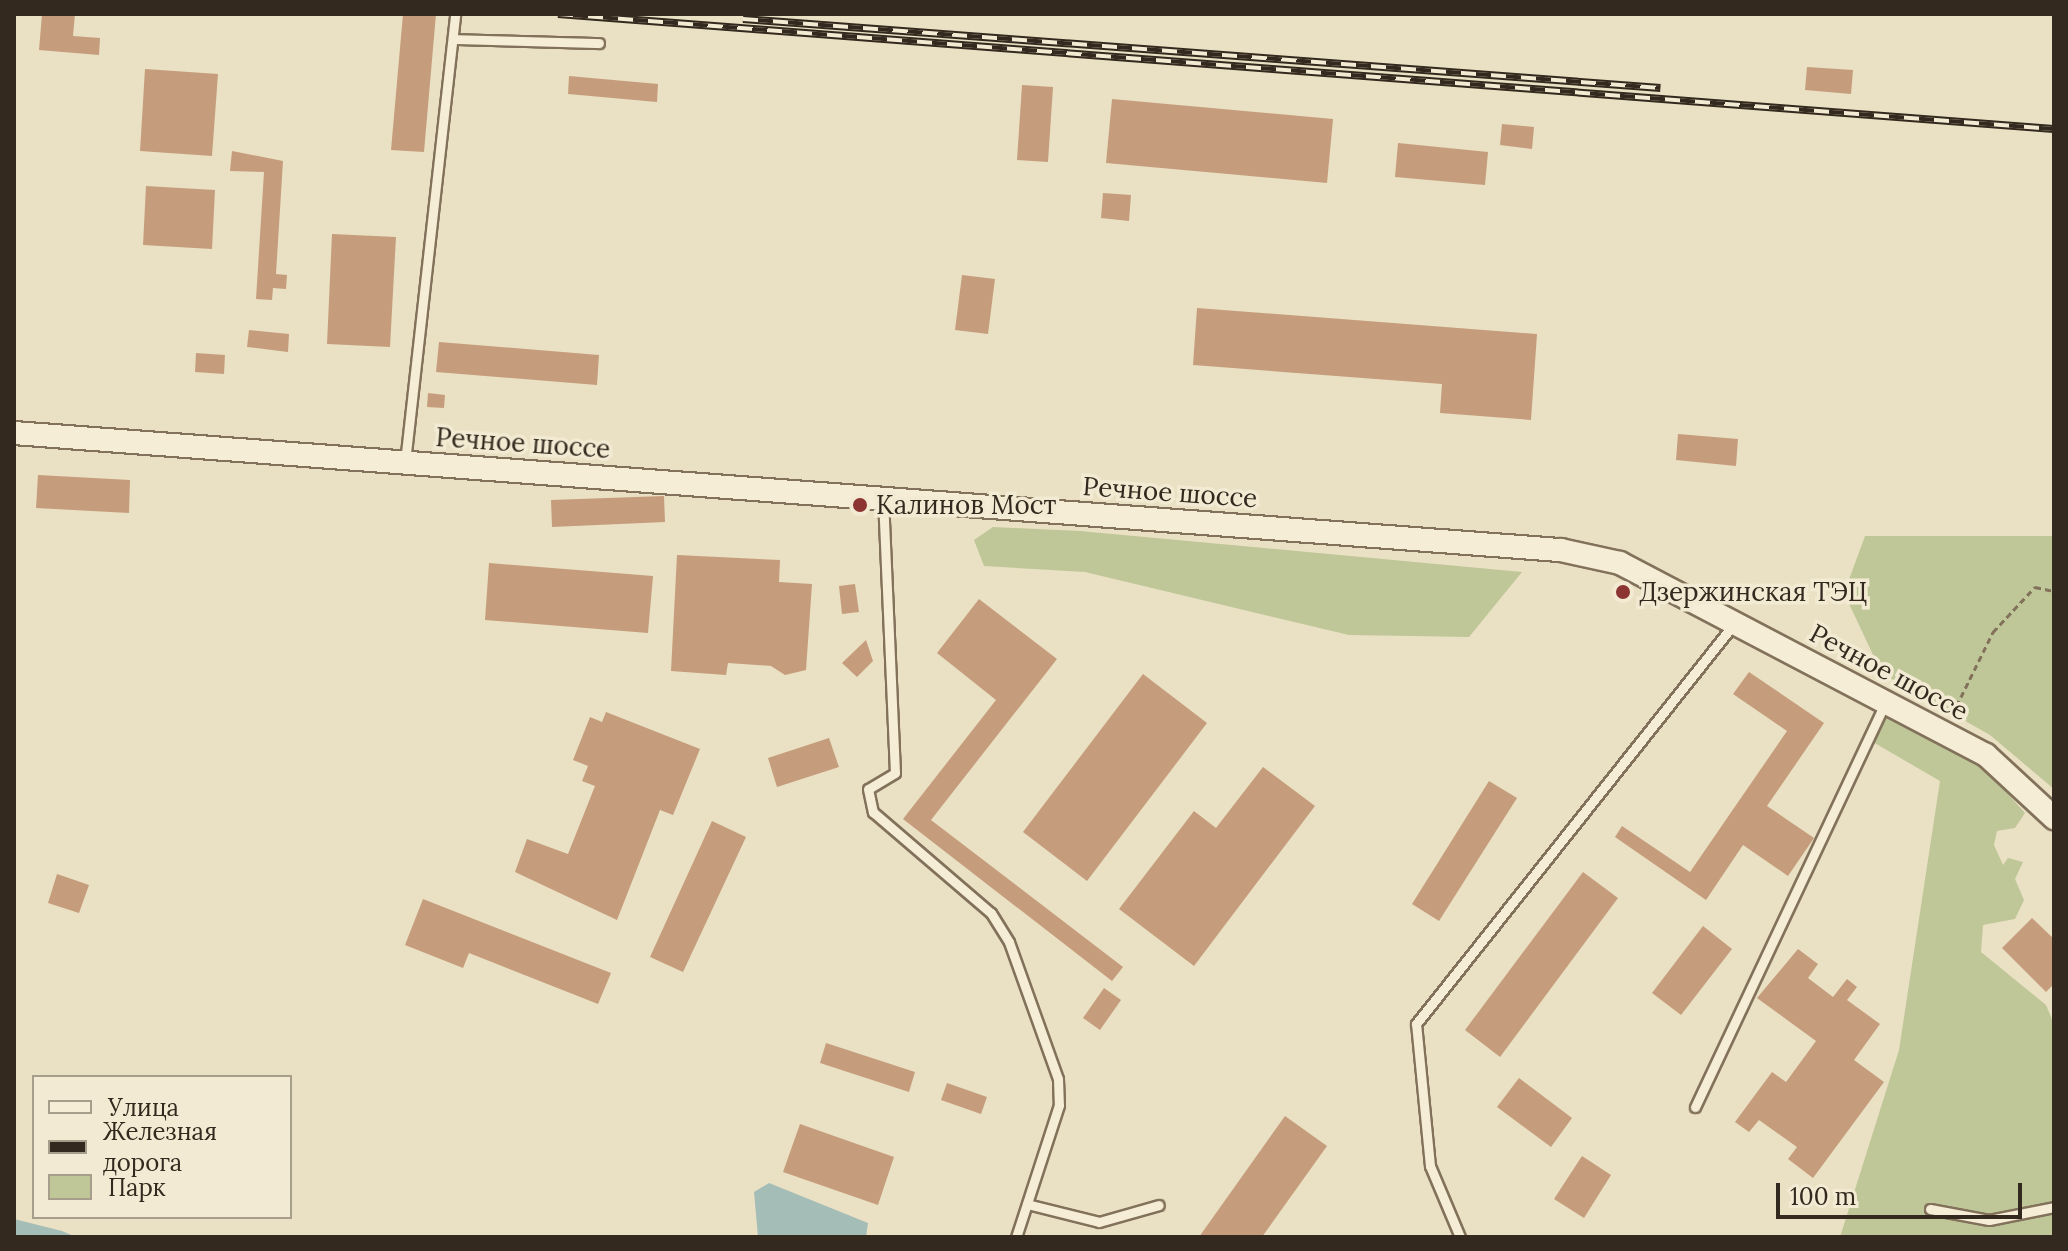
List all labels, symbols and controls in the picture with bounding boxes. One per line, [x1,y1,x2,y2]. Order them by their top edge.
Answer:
street label: Речное шоссе [435,421,611,465]
street label: Речное шоссе [1082,470,1258,514]
place label: Калинов Мост [876,489,1056,521]
marker: Калинов Мост [851,496,869,514]
place label: Дзержинская ТЭЦ [1639,576,1867,608]
marker: Дзержинская ТЭЦ [1614,583,1632,601]
street label: Речное шоссе [1804,617,1974,727]
legend [32,1075,292,1219]
text: Улица [108,1092,179,1123]
text: Железная дорога [103,1116,217,1178]
scale bar [1780,1167,2026,1217]
text: Парк [108,1172,166,1203]
text: 100 m [1790,1181,1856,1212]

